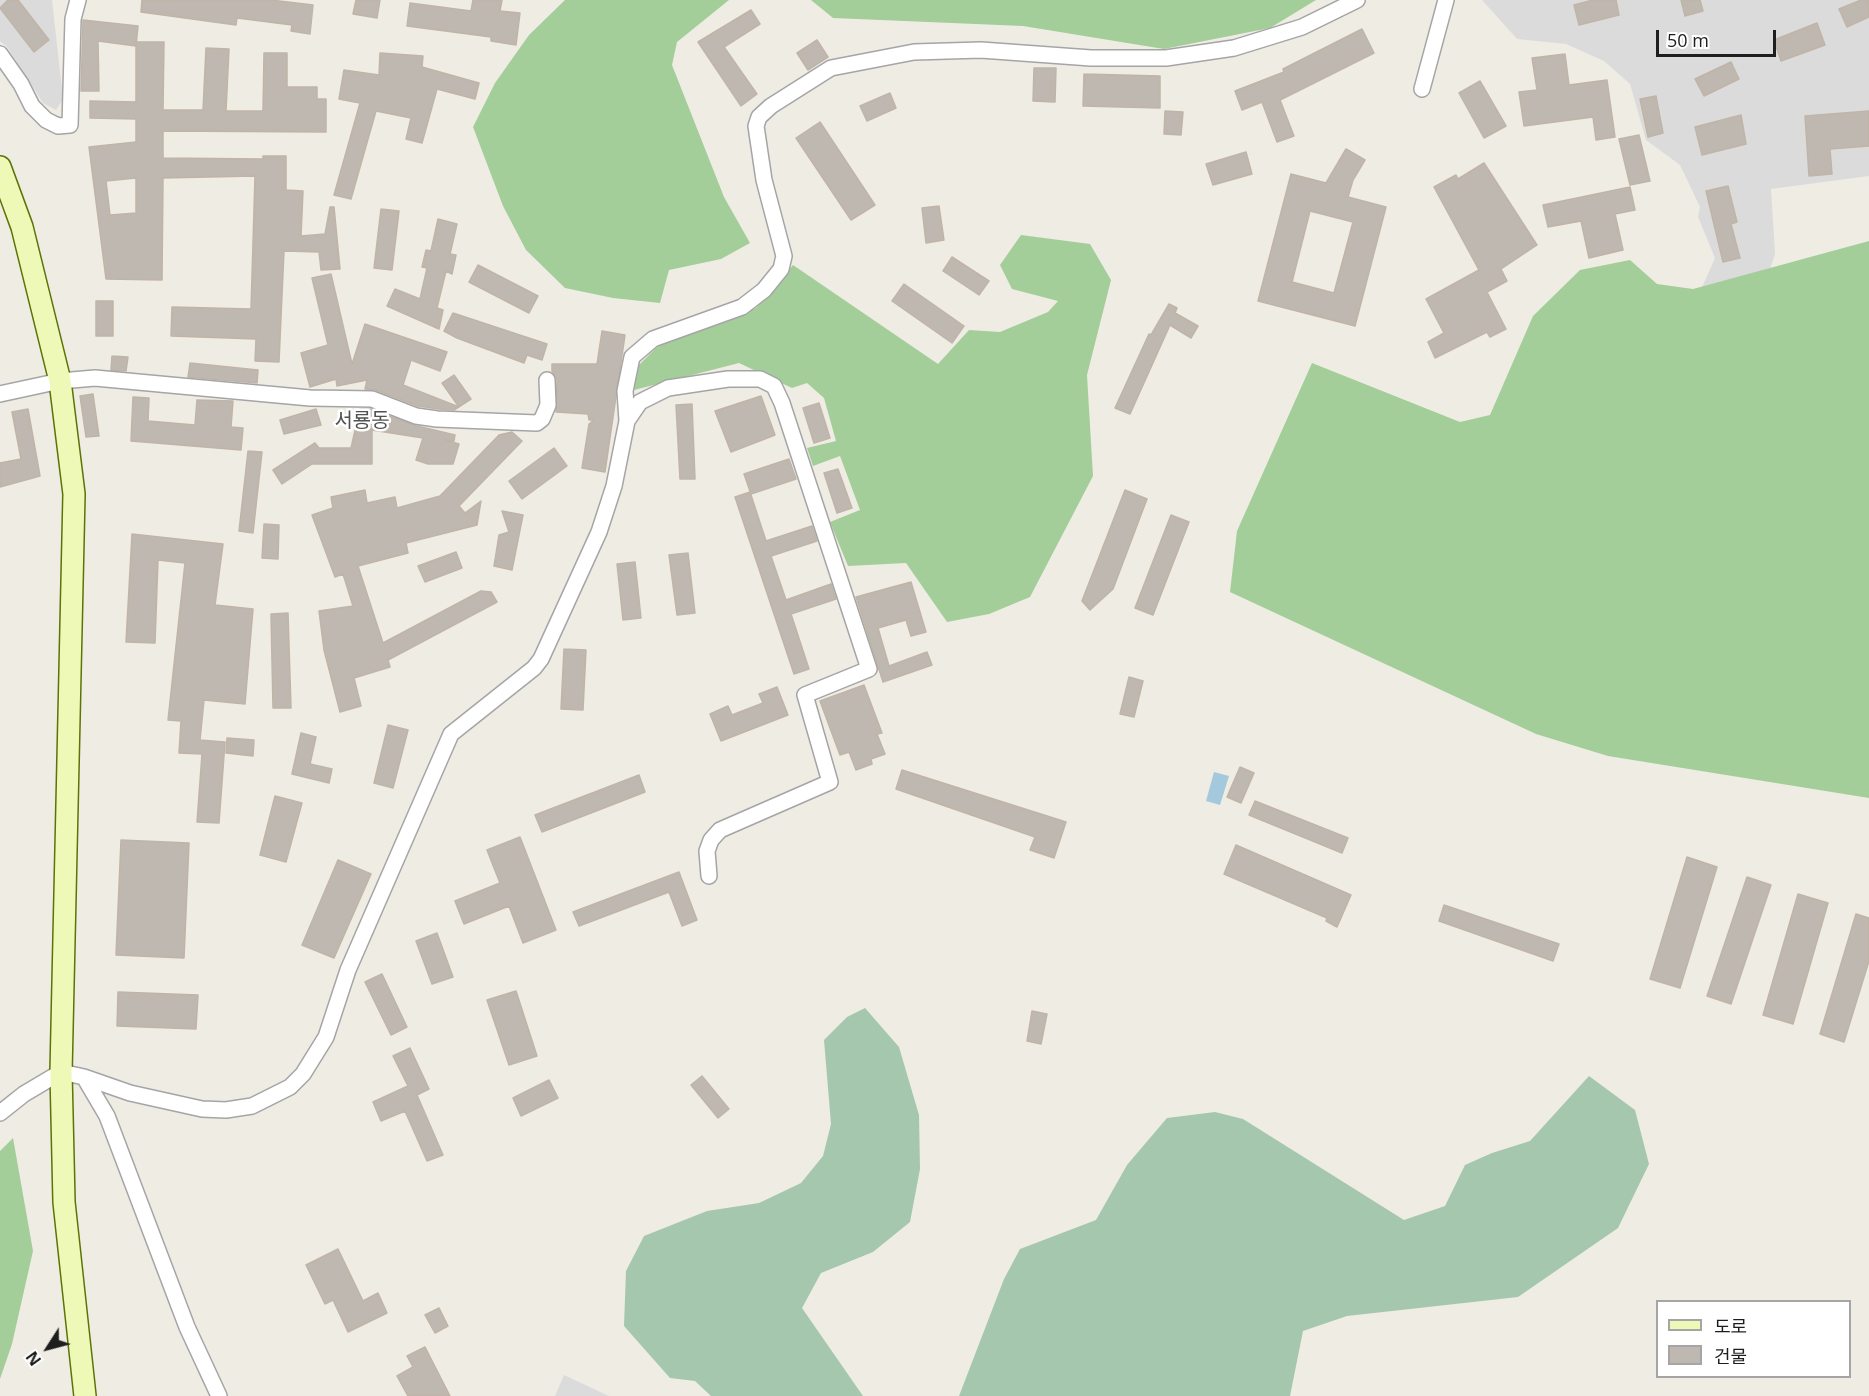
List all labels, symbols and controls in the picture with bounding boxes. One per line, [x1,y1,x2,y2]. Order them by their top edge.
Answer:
scale bar [1659,18,1779,56]
text: 50 m [1667,28,1709,52]
district label: 서룡동 [334,409,390,433]
legend [1656,1300,1851,1378]
text: 도로 [1714,1314,1747,1338]
north arrow [18,1318,78,1378]
text: 건물 [1714,1344,1747,1368]
text: N [21,1347,46,1370]

